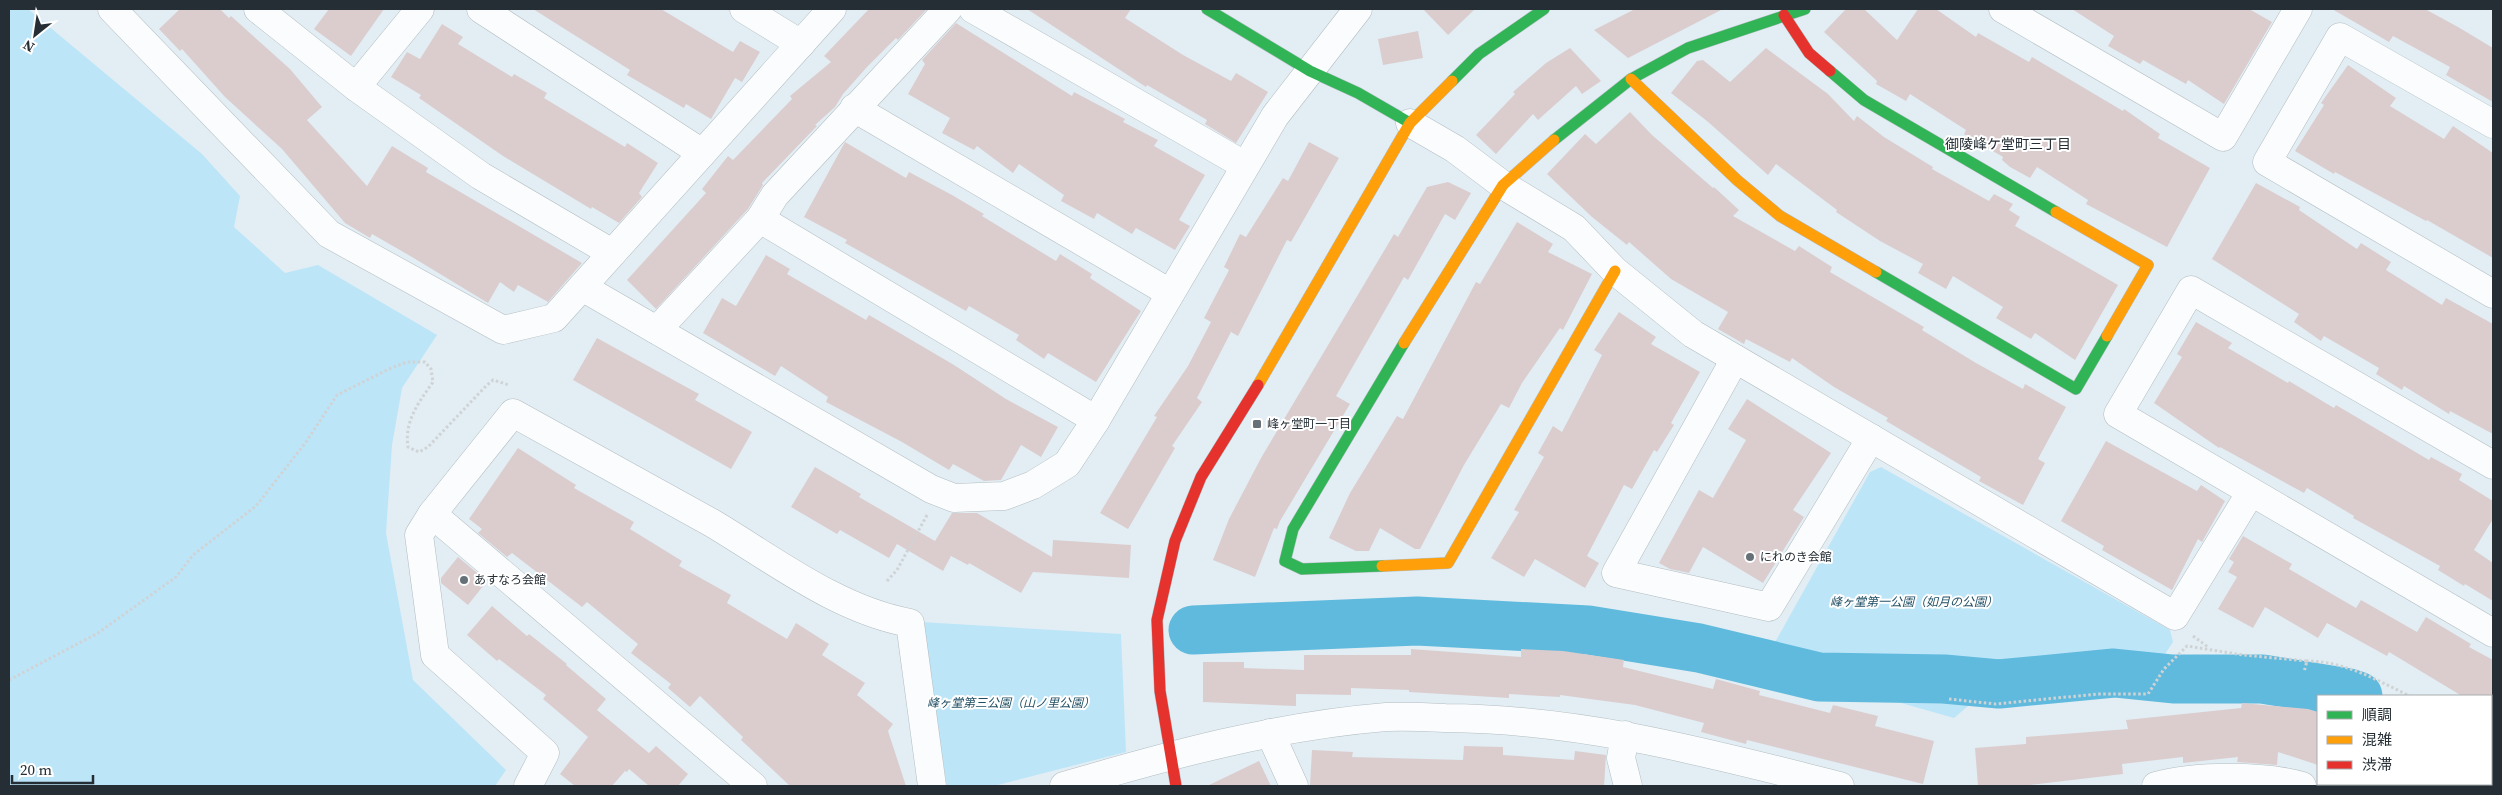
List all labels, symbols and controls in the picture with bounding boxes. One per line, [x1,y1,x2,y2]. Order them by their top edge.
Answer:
north arrow [10,10,60,60]
text: N [19,35,38,57]
district label: 御陵峰ケ堂町三丁目 [1945,134,2071,154]
place label: 峰ヶ堂町一丁目 [1267,416,1351,432]
marker: 峰ヶ堂町一丁目 [1251,418,1263,430]
place label: にれのき会館 [1760,549,1832,565]
marker: にれのき会館 [1744,551,1756,563]
place label: あすなろ会館 [474,572,546,588]
marker: あすなろ会館 [458,574,470,586]
park label: 峰ヶ堂第一公園（如月の公園） [1830,594,1998,610]
park label: 峰ヶ堂第三公園（山ノ里公園） [927,695,1095,711]
legend [2317,695,2492,785]
text: 順調 [2362,704,2392,725]
text: 混雑 [2362,729,2392,750]
scale bar [12,752,94,784]
text: 渋滞 [2362,754,2392,775]
text: 20 m [20,759,52,780]

